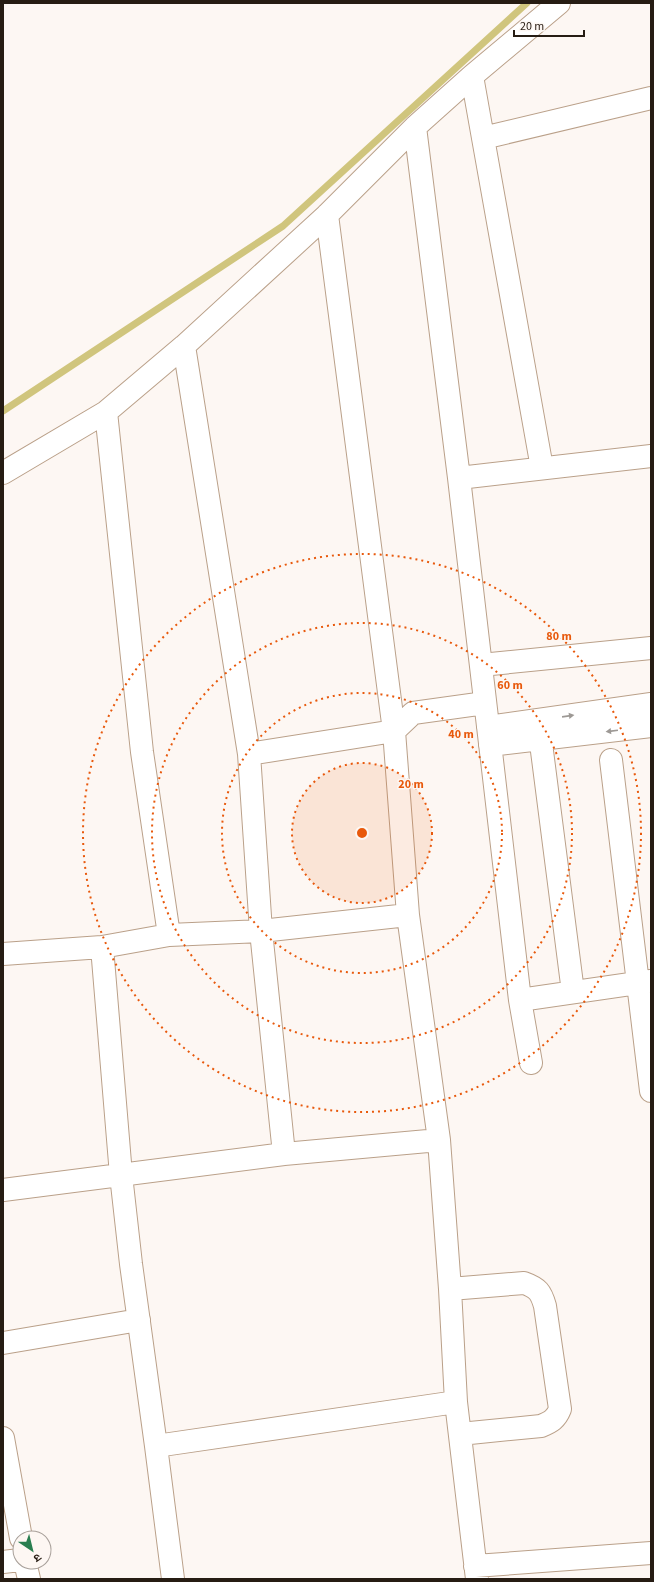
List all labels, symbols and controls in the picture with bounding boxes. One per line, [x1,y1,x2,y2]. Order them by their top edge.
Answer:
scale bar [514,12,584,38]
text: 20 m [520,18,544,35]
text: 80 m [546,628,572,645]
text: 60 m [497,677,523,694]
one-way arrow [562,712,575,719]
text: 40 m [448,726,474,743]
one-way arrow [606,727,618,734]
text: 20 m [398,776,424,793]
centre of rings [355,826,369,840]
north arrow [12,1530,52,1570]
text: उ [30,1550,44,1566]

